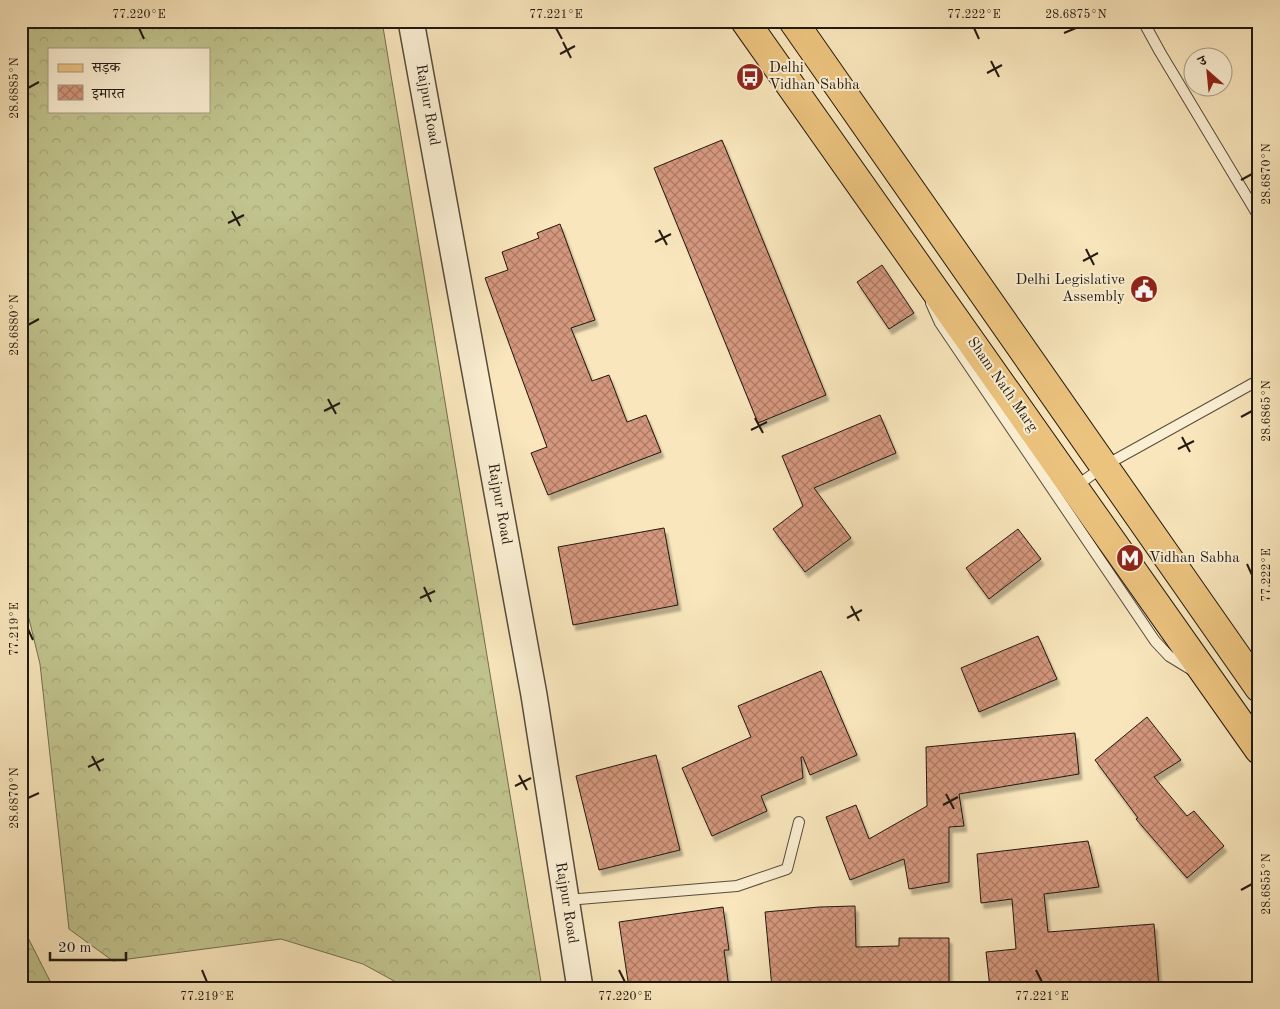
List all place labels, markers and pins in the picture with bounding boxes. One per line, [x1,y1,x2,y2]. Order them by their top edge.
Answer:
place label: Delhi Vidhan Sabha [769,61,860,93]
bus stop icon: Delhi Vidhan Sabha [735,62,765,92]
place label: Delhi Legislative Assembly [1015,273,1125,305]
public building icon: Delhi Legislative Assembly [1129,274,1159,304]
metro station icon: Vidhan Sabha [1115,543,1145,573]
place label: Vidhan Sabha [1149,551,1240,566]

